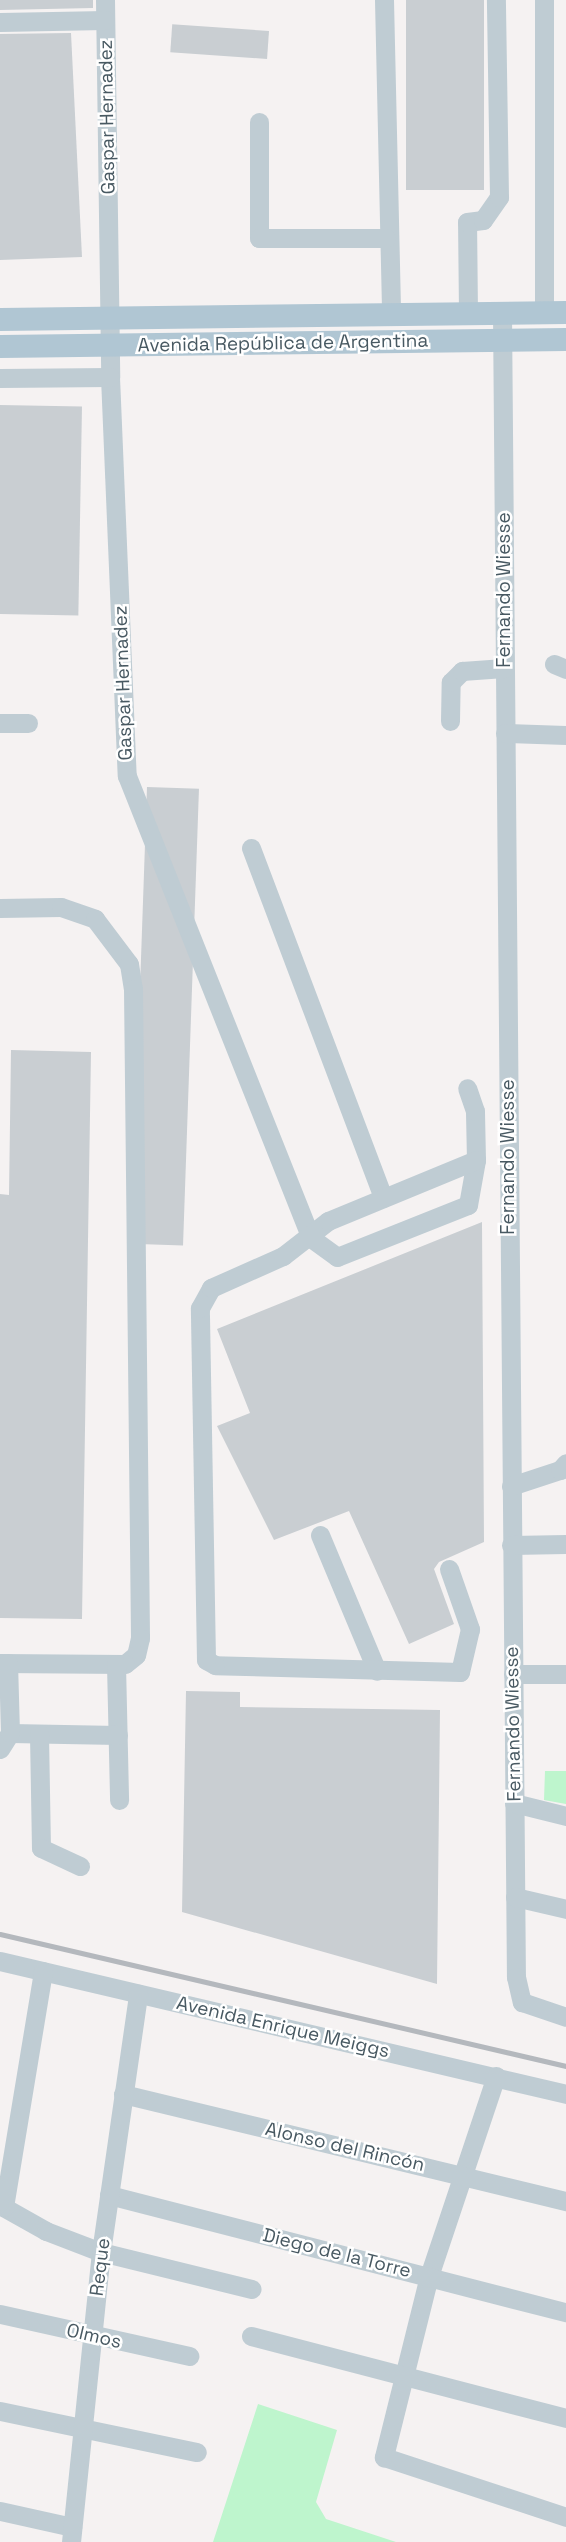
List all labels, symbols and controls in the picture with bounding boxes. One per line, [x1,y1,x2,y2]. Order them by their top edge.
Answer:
street label: Gaspar Hernadez [94,39,120,195]
street label: Avenida República de Argentina [137,329,429,357]
street label: Fernando Wiesse [493,512,515,668]
street label: Gaspar Hernadez [109,605,137,761]
street label: Fernando Wiesse [497,1079,519,1235]
street label: Fernando Wiesse [500,1646,526,1802]
street label: Avenida Enrique Meiggs [174,1991,392,2063]
street label: Alonso del Rincón [263,2118,427,2176]
street label: Diego de la Torre [260,2224,414,2282]
street label: Reque [85,2237,115,2297]
street label: Olmos [64,2319,124,2353]

